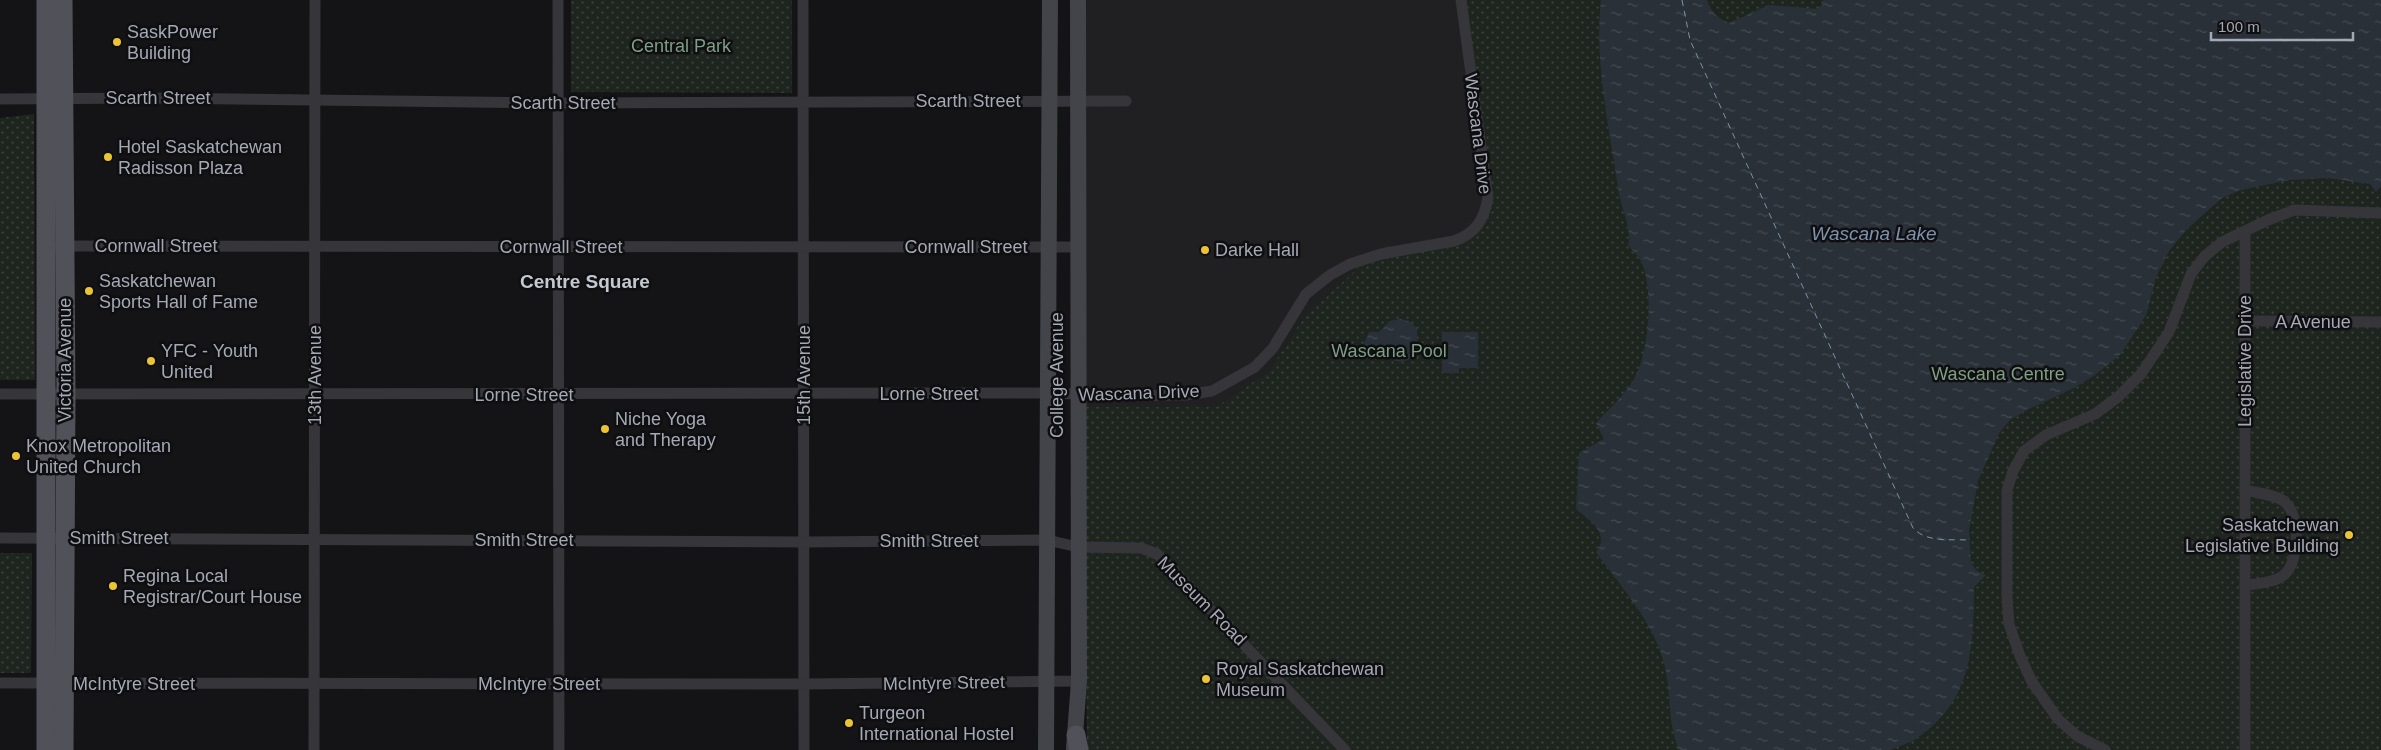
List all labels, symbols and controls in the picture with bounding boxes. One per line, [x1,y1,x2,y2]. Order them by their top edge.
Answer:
scale bar [2211,10,2354,42]
text: 100 m [2218,18,2260,35]
place label: SaskPower Building [127,22,218,63]
marker: SaskPower Building [111,36,123,48]
park label: Central Park [631,36,732,56]
street label: Wascana Drive [1461,73,1495,195]
street label: Scarth Street [105,88,211,108]
street label: Scarth Street [915,91,1021,111]
street label: Scarth Street [510,93,616,113]
place label: Hotel Saskatchewan Radisson Plaza [118,137,282,178]
marker: Hotel Saskatchewan Radisson Plaza [102,151,114,163]
water label: Wascana Lake [1811,223,1937,244]
street label: Cornwall Street [94,236,218,256]
street label: Cornwall Street [499,237,623,257]
street label: Cornwall Street [904,237,1028,257]
place label: Darke Hall [1215,240,1299,260]
marker: Darke Hall [1199,244,1211,256]
place label: Saskatchewan Sports Hall of Fame [99,271,258,312]
district label: Centre Square [520,271,650,292]
marker: Saskatchewan Sports Hall of Fame [83,285,95,297]
street label: Legislative Drive [2235,295,2255,427]
street label: Victoria Avenue [55,298,75,422]
street label: College Avenue [1047,312,1067,438]
street label: A Avenue [2275,312,2351,332]
street label: 13th Avenue [305,325,325,425]
street label: 15th Avenue [794,325,814,425]
place label: YFC - Youth United [161,341,258,382]
park label: Wascana Pool [1331,341,1447,361]
marker: YFC - Youth United [145,355,157,367]
park label: Wascana Centre [1931,364,2065,384]
street label: Wascana Drive [1078,381,1200,405]
street label: Lorne Street [879,384,979,404]
street label: Lorne Street [474,385,574,405]
place label: Niche Yoga and Therapy [615,409,716,450]
marker: Niche Yoga and Therapy [599,423,611,435]
place label: Knox Metropolitan United Church [26,436,171,477]
marker: Knox Metropolitan United Church [10,450,22,462]
place label: Saskatchewan Legislative Building [2185,515,2339,556]
street label: Smith Street [69,528,169,548]
marker: Saskatchewan Legislative Building [2343,529,2355,541]
street label: Smith Street [474,530,574,550]
street label: Smith Street [879,531,979,551]
street label: Museum Road [1154,553,1250,649]
place label: Regina Local Registrar/Court House [123,566,302,607]
marker: Regina Local Registrar/Court House [107,580,119,592]
place label: Royal Saskatchewan Museum [1216,659,1384,700]
street label: McIntyre Street [883,672,1005,694]
marker: Royal Saskatchewan Museum [1200,673,1212,685]
street label: McIntyre Street [73,674,195,694]
street label: McIntyre Street [478,674,600,694]
place label: Turgeon International Hostel [859,703,1014,744]
marker: Turgeon International Hostel [843,717,855,729]

